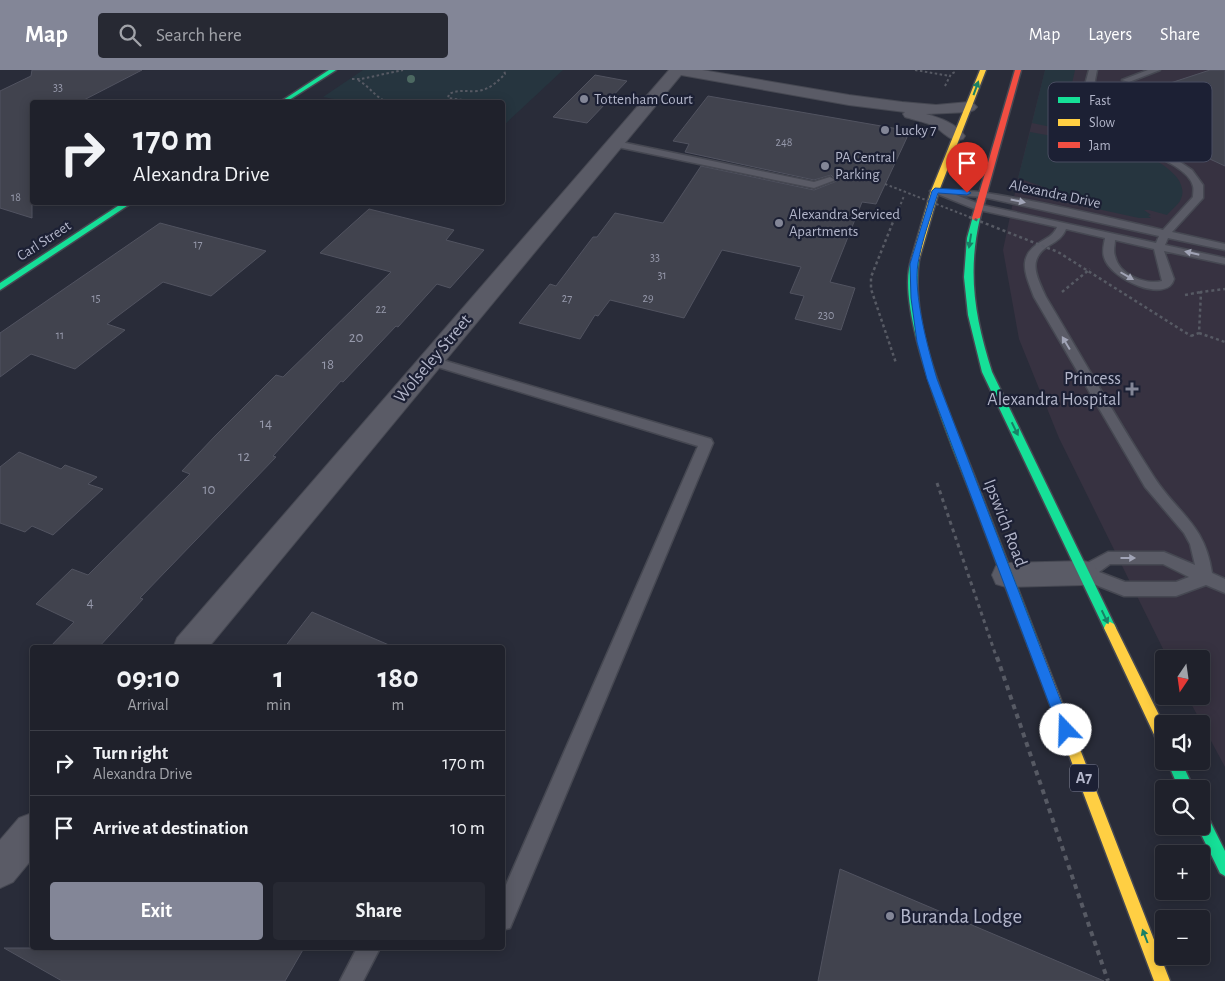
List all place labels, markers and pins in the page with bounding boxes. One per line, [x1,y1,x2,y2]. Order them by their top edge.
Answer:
place label: Tottenham Court [594,92,693,107]
marker: Tottenham Court [578,93,590,105]
place label: Lucky 7 [895,123,937,138]
marker: Lucky 7 [879,124,891,136]
pin [946,142,988,193]
place label: PA Central Parking [835,150,895,182]
marker: PA Central Parking [819,160,831,172]
place label: Alexandra Serviced Apartments [789,207,900,239]
marker: Alexandra Serviced Apartments [773,217,785,229]
place label: Princess Alexandra Hospital [987,370,1121,409]
marker: Princess Alexandra Hospital [1125,382,1139,396]
place label: Buranda Lodge [900,906,1022,927]
marker: Buranda Lodge [884,910,896,922]

